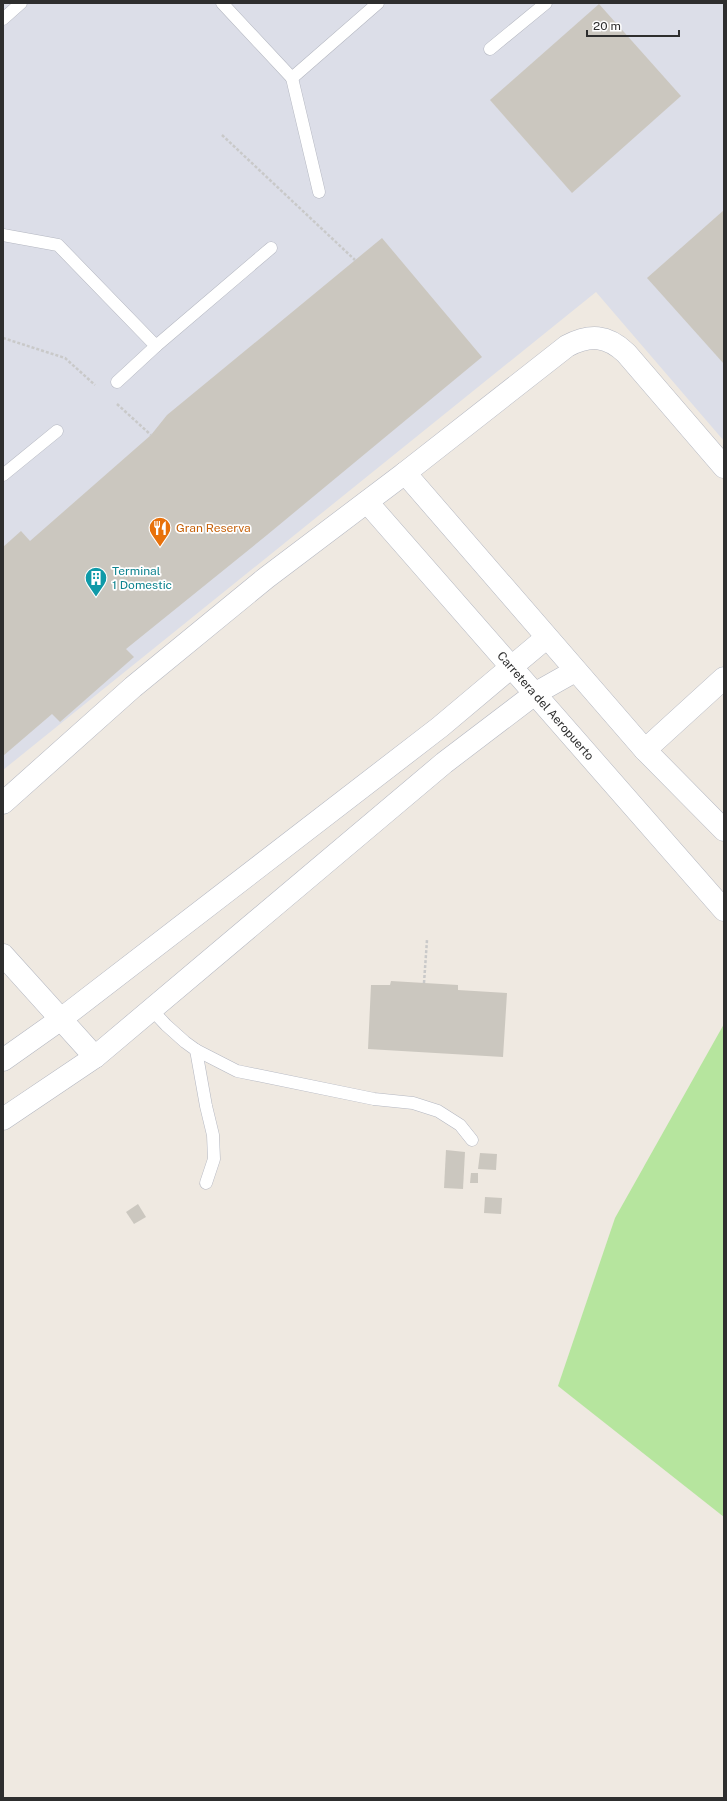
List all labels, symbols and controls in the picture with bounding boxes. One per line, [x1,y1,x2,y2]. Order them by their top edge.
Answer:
scale bar [587,12,679,38]
text: 20 m [593,19,621,33]
restaurant icon: Gran Reserva [147,515,173,548]
place label: Gran Reserva [176,521,251,535]
place label: Terminal 1 Domestic [112,564,172,592]
building icon: Terminal 1 Domestic [83,565,109,598]
street label: Carretera del Aeropuerto [494,649,597,763]

